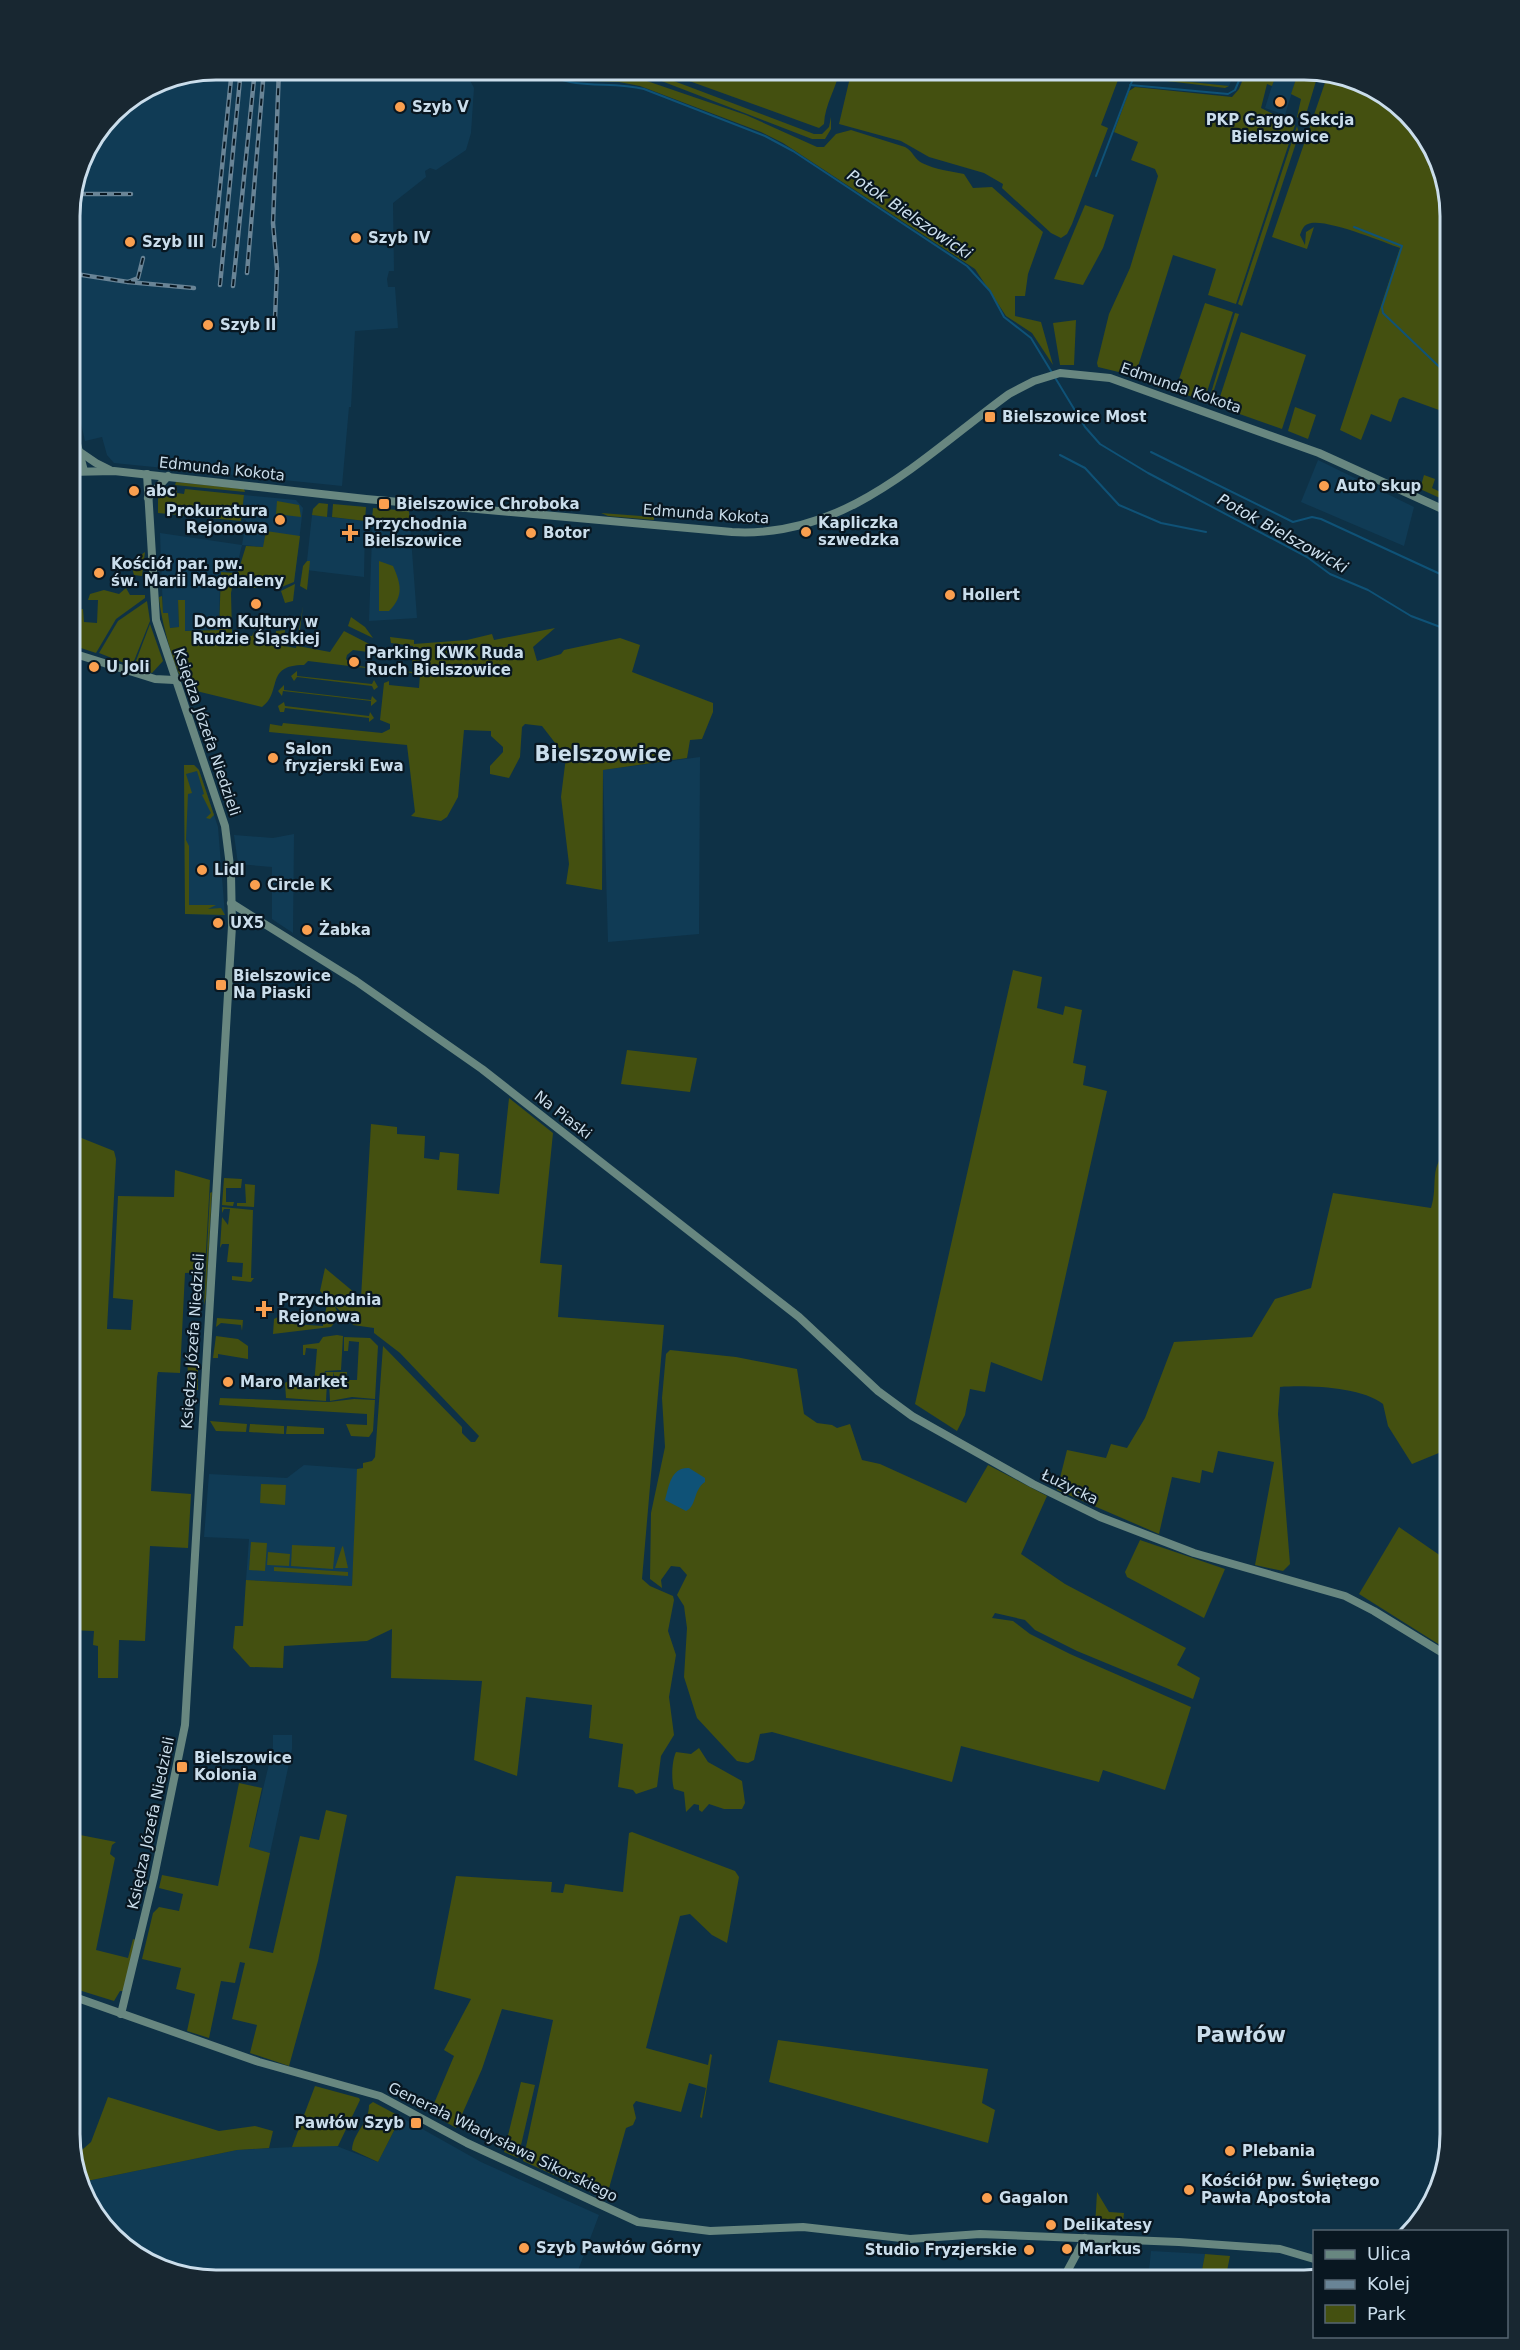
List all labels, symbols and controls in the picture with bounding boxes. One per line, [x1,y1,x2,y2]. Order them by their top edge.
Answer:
marker: PKP Cargo Sekcja Bielszowice [1273,95,1287,109]
place label: Szyb V [412,98,469,116]
marker: Szyb V [393,100,407,114]
place label: PKP Cargo Sekcja Bielszowice [1206,111,1354,146]
water label: Potok Bielszowicki [844,166,976,263]
place label: Szyb IV [368,229,431,247]
marker: Szyb IV [349,231,363,245]
place label: Szyb III [142,233,204,251]
marker: Szyb III [123,235,137,249]
place label: Szyb II [220,316,276,334]
marker: Szyb II [201,318,215,332]
street label: Edmunda Kokota [1118,359,1244,417]
place label: Bielszowice Most [1002,408,1146,426]
marker: Bielszowice Most [983,410,997,424]
street label: Edmunda Kokota [158,453,286,485]
place label: Auto skup [1336,477,1422,495]
marker: Auto skup [1317,479,1331,493]
place label: abc [146,482,176,500]
marker: abc [127,484,141,498]
water label: Potok Bielszowicki [1214,490,1352,577]
place label: Bielszowice Chroboka [396,495,580,513]
marker: Bielszowice Chroboka [377,497,391,511]
street label: Edmunda Kokota [642,501,770,527]
place label: Prokuratura Rejonowa [166,502,268,537]
marker: Prokuratura Rejonowa [273,513,287,527]
place label: Kapliczka szwedzka [818,514,899,549]
place label: Przychodnia Bielszowice [364,515,467,550]
marker: Przychodnia Bielszowice [341,524,359,542]
place label: Botor [543,524,590,542]
marker: Kapliczka szwedzka [799,525,813,539]
marker: Botor [524,526,538,540]
place label: Kościół par. pw. św. Marii Magdaleny [111,555,284,590]
marker: Kościół par. pw. św. Marii Magdaleny [92,566,106,580]
place label: Hollert [962,586,1020,604]
marker: Hollert [943,588,957,602]
marker: Dom Kultury w Rudzie Śląskiej [249,597,263,611]
place label: Dom Kultury w Rudzie Śląskiej [192,613,320,648]
place label: Parking KWK Ruda Ruch Bielszowice [366,644,524,679]
street label: Księdza Józefa Niedzieli [170,646,244,818]
marker: Parking KWK Ruda Ruch Bielszowice [347,655,361,669]
place label: U Joli [106,658,150,676]
marker: U Joli [87,660,101,674]
place label: Salon fryzjerski Ewa [285,740,404,775]
district label: Bielszowice [534,742,672,766]
marker: Salon fryzjerski Ewa [266,751,280,765]
place label: Lidl [214,861,245,879]
marker: Lidl [195,863,209,877]
place label: Circle K [267,876,333,894]
marker: Circle K [248,878,262,892]
place label: UX5 [230,914,264,932]
marker: UX5 [211,916,225,930]
place label: Żabka [319,920,371,939]
marker: Żabka [300,923,314,937]
place label: Bielszowice Na Piaski [233,967,331,1002]
marker: Bielszowice Na Piaski [214,978,228,992]
street label: Na Piaski [531,1087,595,1143]
street label: Księdza Józefa Niedzieli [178,1253,208,1429]
place label: Przychodnia Rejonowa [278,1291,381,1326]
marker: Przychodnia Rejonowa [255,1300,273,1318]
place label: Maro Market [240,1373,347,1391]
marker: Maro Market [221,1375,235,1389]
street label: Łużycka [1038,1465,1101,1508]
street label: Księdza Józefa Niedzieli [124,1735,178,1911]
place label: Bielszowice Kolonia [194,1749,292,1784]
marker: Bielszowice Kolonia [175,1760,189,1774]
district label: Pawłów [1196,2023,1286,2047]
street label: Generała Władysława Sikorskiego [385,2078,621,2206]
place label: Pawłów Szyb [294,2114,404,2132]
marker: Pawłów Szyb [409,2116,423,2130]
place label: Plebania [1242,2142,1315,2160]
marker: Plebania [1223,2144,1237,2158]
place label: Kościół pw. Świętego Pawła Apostoła [1201,2171,1380,2207]
marker: Kościół pw. Świętego Pawła Apostoła [1182,2183,1196,2197]
place label: Gagalon [999,2189,1068,2207]
marker: Gagalon [980,2191,994,2205]
place label: Delikatesy [1063,2216,1152,2234]
marker: Delikatesy [1044,2218,1058,2232]
legend [1313,2230,1508,2338]
place label: Szyb Pawłów Górny [536,2239,701,2257]
place label: Markus [1079,2240,1141,2258]
marker: Szyb Pawłów Górny [517,2241,531,2255]
place label: Studio Fryzjerskie [865,2241,1017,2259]
marker: Markus [1060,2242,1074,2256]
marker: Studio Fryzjerskie [1022,2243,1036,2257]
text: Ulica [1367,2243,1411,2264]
text: Kolej [1367,2273,1410,2294]
text: Park [1367,2303,1406,2324]

